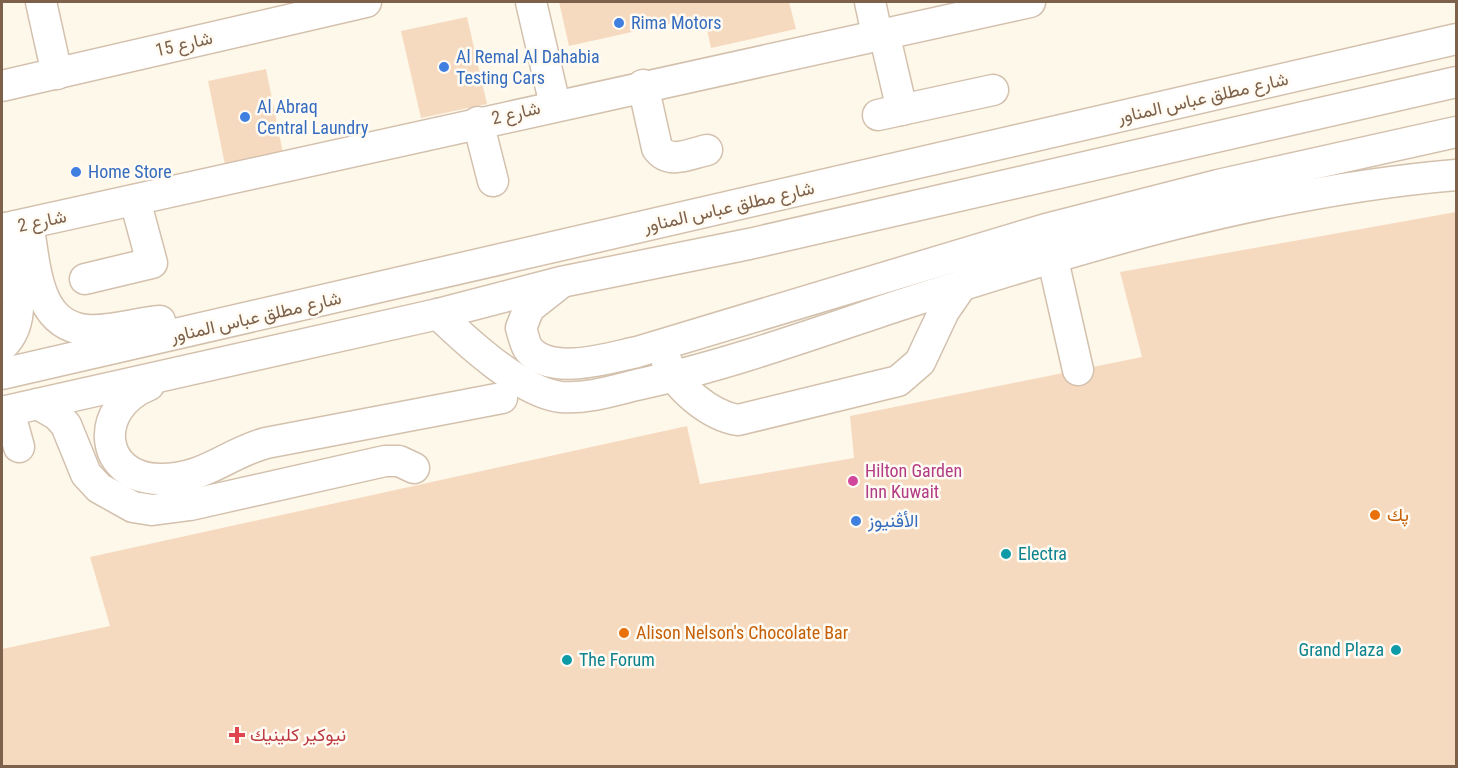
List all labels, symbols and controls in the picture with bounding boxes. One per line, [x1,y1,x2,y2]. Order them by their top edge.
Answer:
place label: Rima Motors [631,12,722,33]
marker: Rima Motors [612,16,626,30]
street label: شارع 15 [153,27,215,62]
place label: Al Remal Al Dahabia Testing Cars [456,46,600,88]
marker: Al Remal Al Dahabia Testing Cars [437,60,451,74]
street label: شارع مطلق عباس المناور [1114,68,1291,130]
place label: Al Abraq Central Laundry [257,96,369,138]
street label: شارع 2 [490,97,543,130]
marker: Al Abraq Central Laundry [238,110,252,124]
place label: Home Store [88,161,172,182]
marker: Home Store [69,165,83,179]
street label: شارع مطلق عباس المناور [640,177,817,239]
street label: شارع 2 [16,205,69,238]
street label: شارع مطلق عباس المناور [167,287,344,349]
place label: Hilton Garden Inn Kuwait [865,460,962,502]
marker: Hilton Garden Inn Kuwait [846,474,860,488]
place label: پك [1387,504,1409,527]
marker: پك [1368,508,1382,522]
place label: الأڤنيوز [867,510,918,532]
marker: الأڤنيوز [849,514,863,528]
place label: Electra [1018,543,1067,564]
marker: Electra [999,547,1013,561]
place label: Alison Nelson's Chocolate Bar [636,622,849,643]
marker: Alison Nelson's Chocolate Bar [617,626,631,640]
place label: Grand Plaza [1299,639,1384,660]
marker: Grand Plaza [1389,643,1403,657]
place label: The Forum [579,649,655,670]
marker: The Forum [560,653,574,667]
place label: نيوكير كلينيك [250,724,346,746]
marker: نيوكير كلينيك [228,726,246,744]

